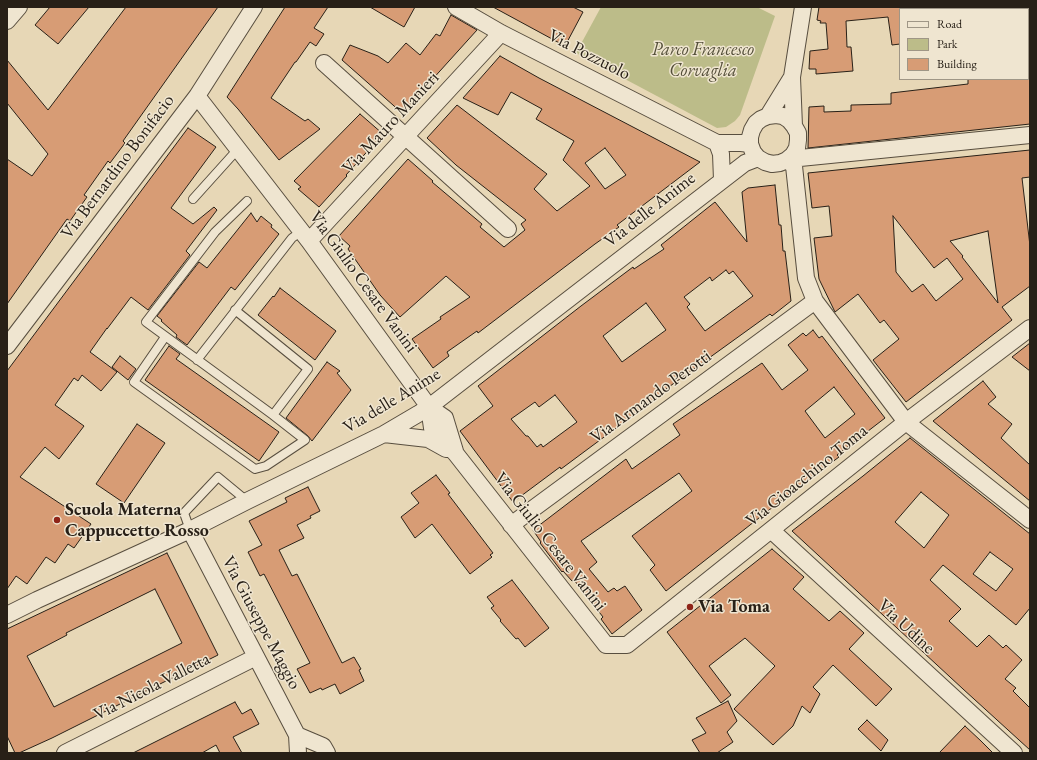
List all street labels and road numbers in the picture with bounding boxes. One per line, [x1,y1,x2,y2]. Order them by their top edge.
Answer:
street label: Via Pozzuolo [544,25,634,85]
street label: Via Mauro Manieri [338,67,444,179]
street label: Via Bernardino Bonifacio [57,91,179,243]
street label: Via delle Anime [600,168,700,252]
street label: Via Giulio Cesare Vanini [304,207,422,357]
street label: Via Armando Perotti [586,346,716,448]
street label: Via delle Anime [339,363,445,439]
street label: Via Gioacchino Toma [742,420,872,532]
street label: Via Giulio Cesare Vanini [489,468,611,616]
street label: Via Giuseppe Maggio [217,553,305,693]
street label: Via Udine [873,595,939,659]
street label: Via Nicola Valletta [90,648,214,726]

